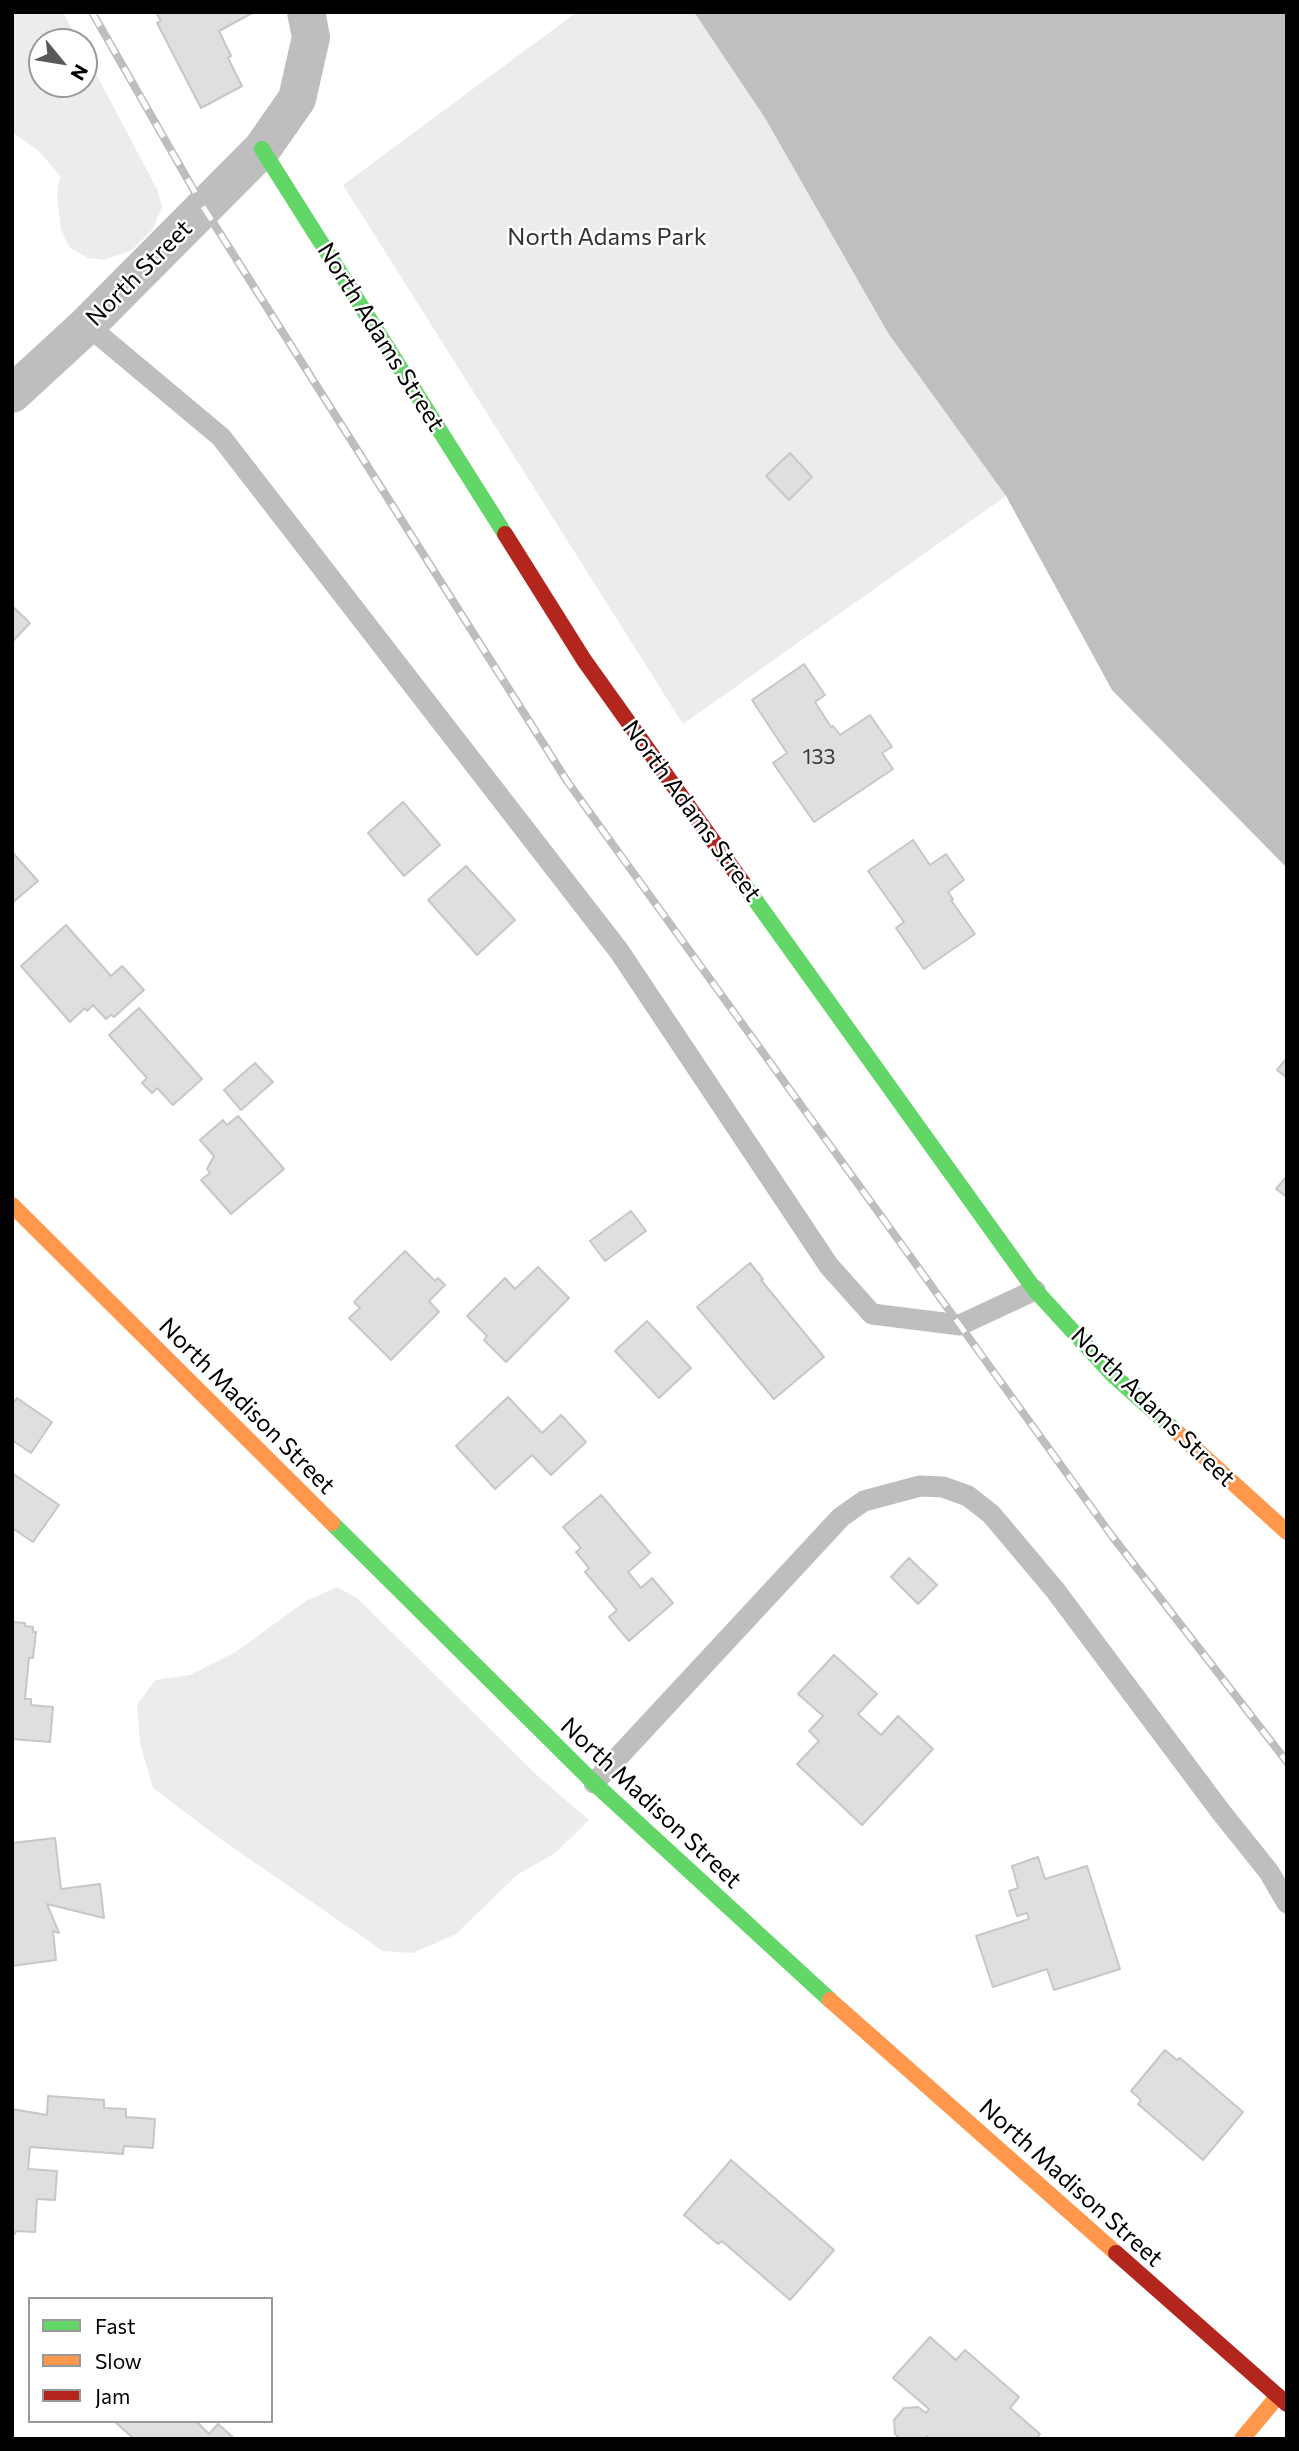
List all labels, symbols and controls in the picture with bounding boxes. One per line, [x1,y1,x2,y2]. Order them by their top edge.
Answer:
north arrow [28,28,98,98]
text: N [66,61,93,85]
street label: North Street [80,214,198,332]
park label: North Adams Park [507,223,707,251]
street label: North Adams Street [311,237,451,437]
street label: North Adams Street [617,715,767,907]
house number: 133 [803,744,835,770]
street label: North Madison Street [153,1312,341,1500]
street label: North Adams Street [1065,1321,1241,1493]
street label: North Madison Street [555,1712,747,1894]
street label: North Madison Street [973,2093,1169,2273]
legend [28,2297,273,2423]
text: Fast [95,2313,136,2338]
text: Slow [95,2348,142,2373]
text: Jam [95,2383,130,2408]

